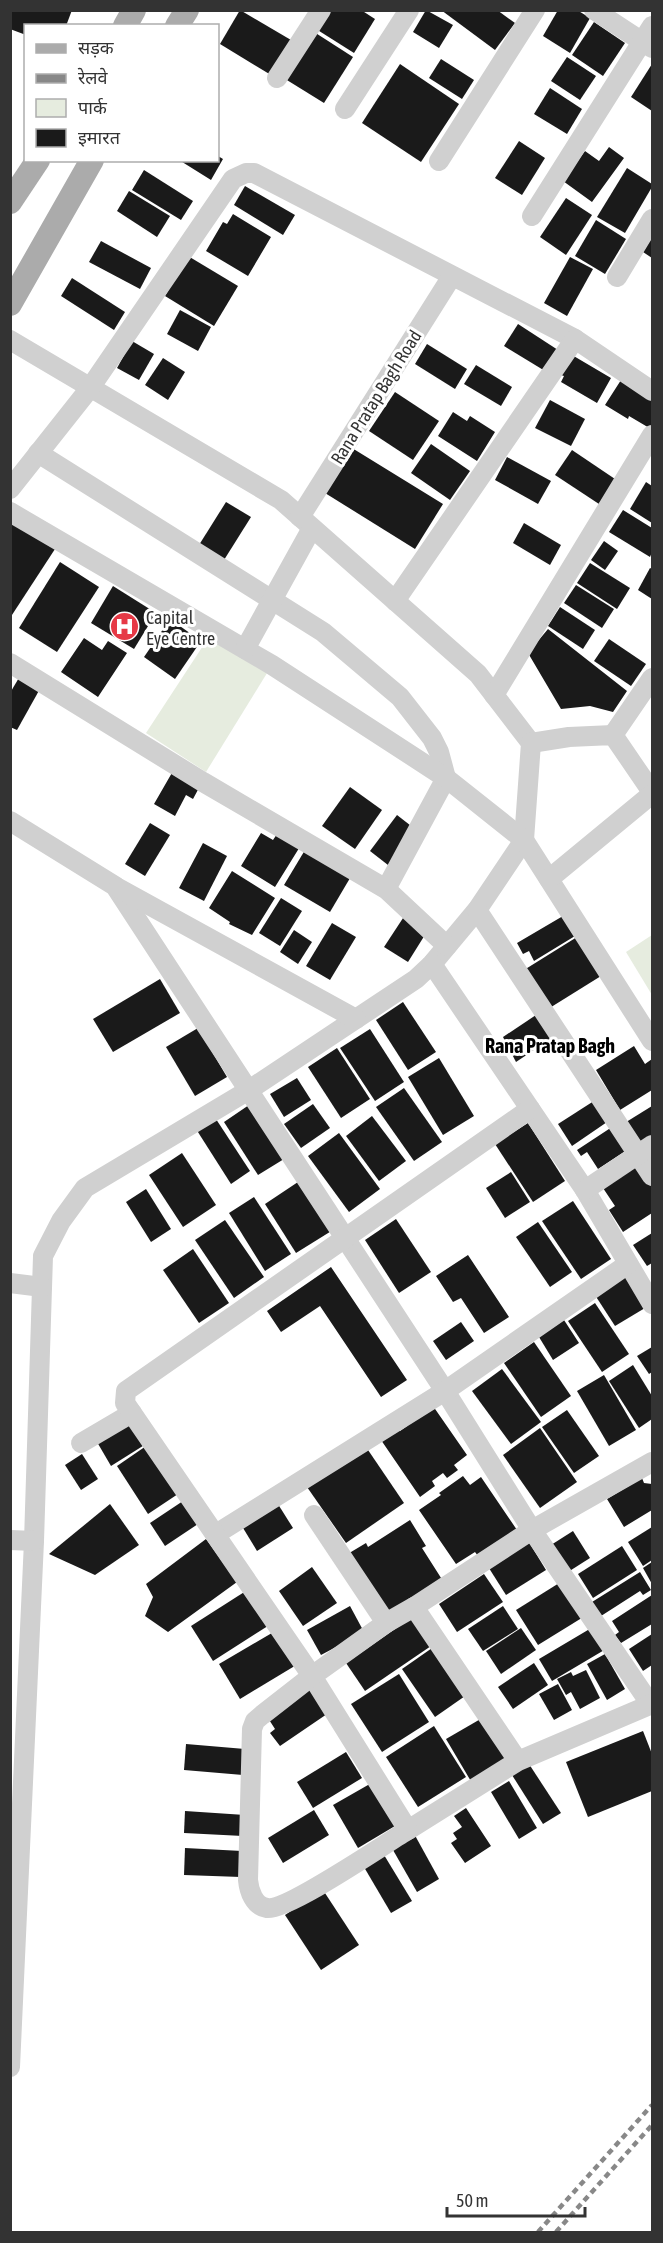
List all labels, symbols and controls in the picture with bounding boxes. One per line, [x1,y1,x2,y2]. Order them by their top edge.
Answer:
legend [24,24,219,162]
text: सड़क [78,37,115,58]
text: रेलवे [77,67,109,88]
text: पार्क [78,97,108,118]
text: इमारत [78,127,121,148]
street label: Rana Pratap Bagh Road [326,326,426,468]
place label: Capital Eye Centre [146,607,215,649]
hospital icon: Capital Eye Centre [109,611,141,643]
district label: Rana Pratap Bagh [485,1034,615,1057]
scale bar [447,2180,585,2218]
text: 50 m [456,2190,488,2211]

